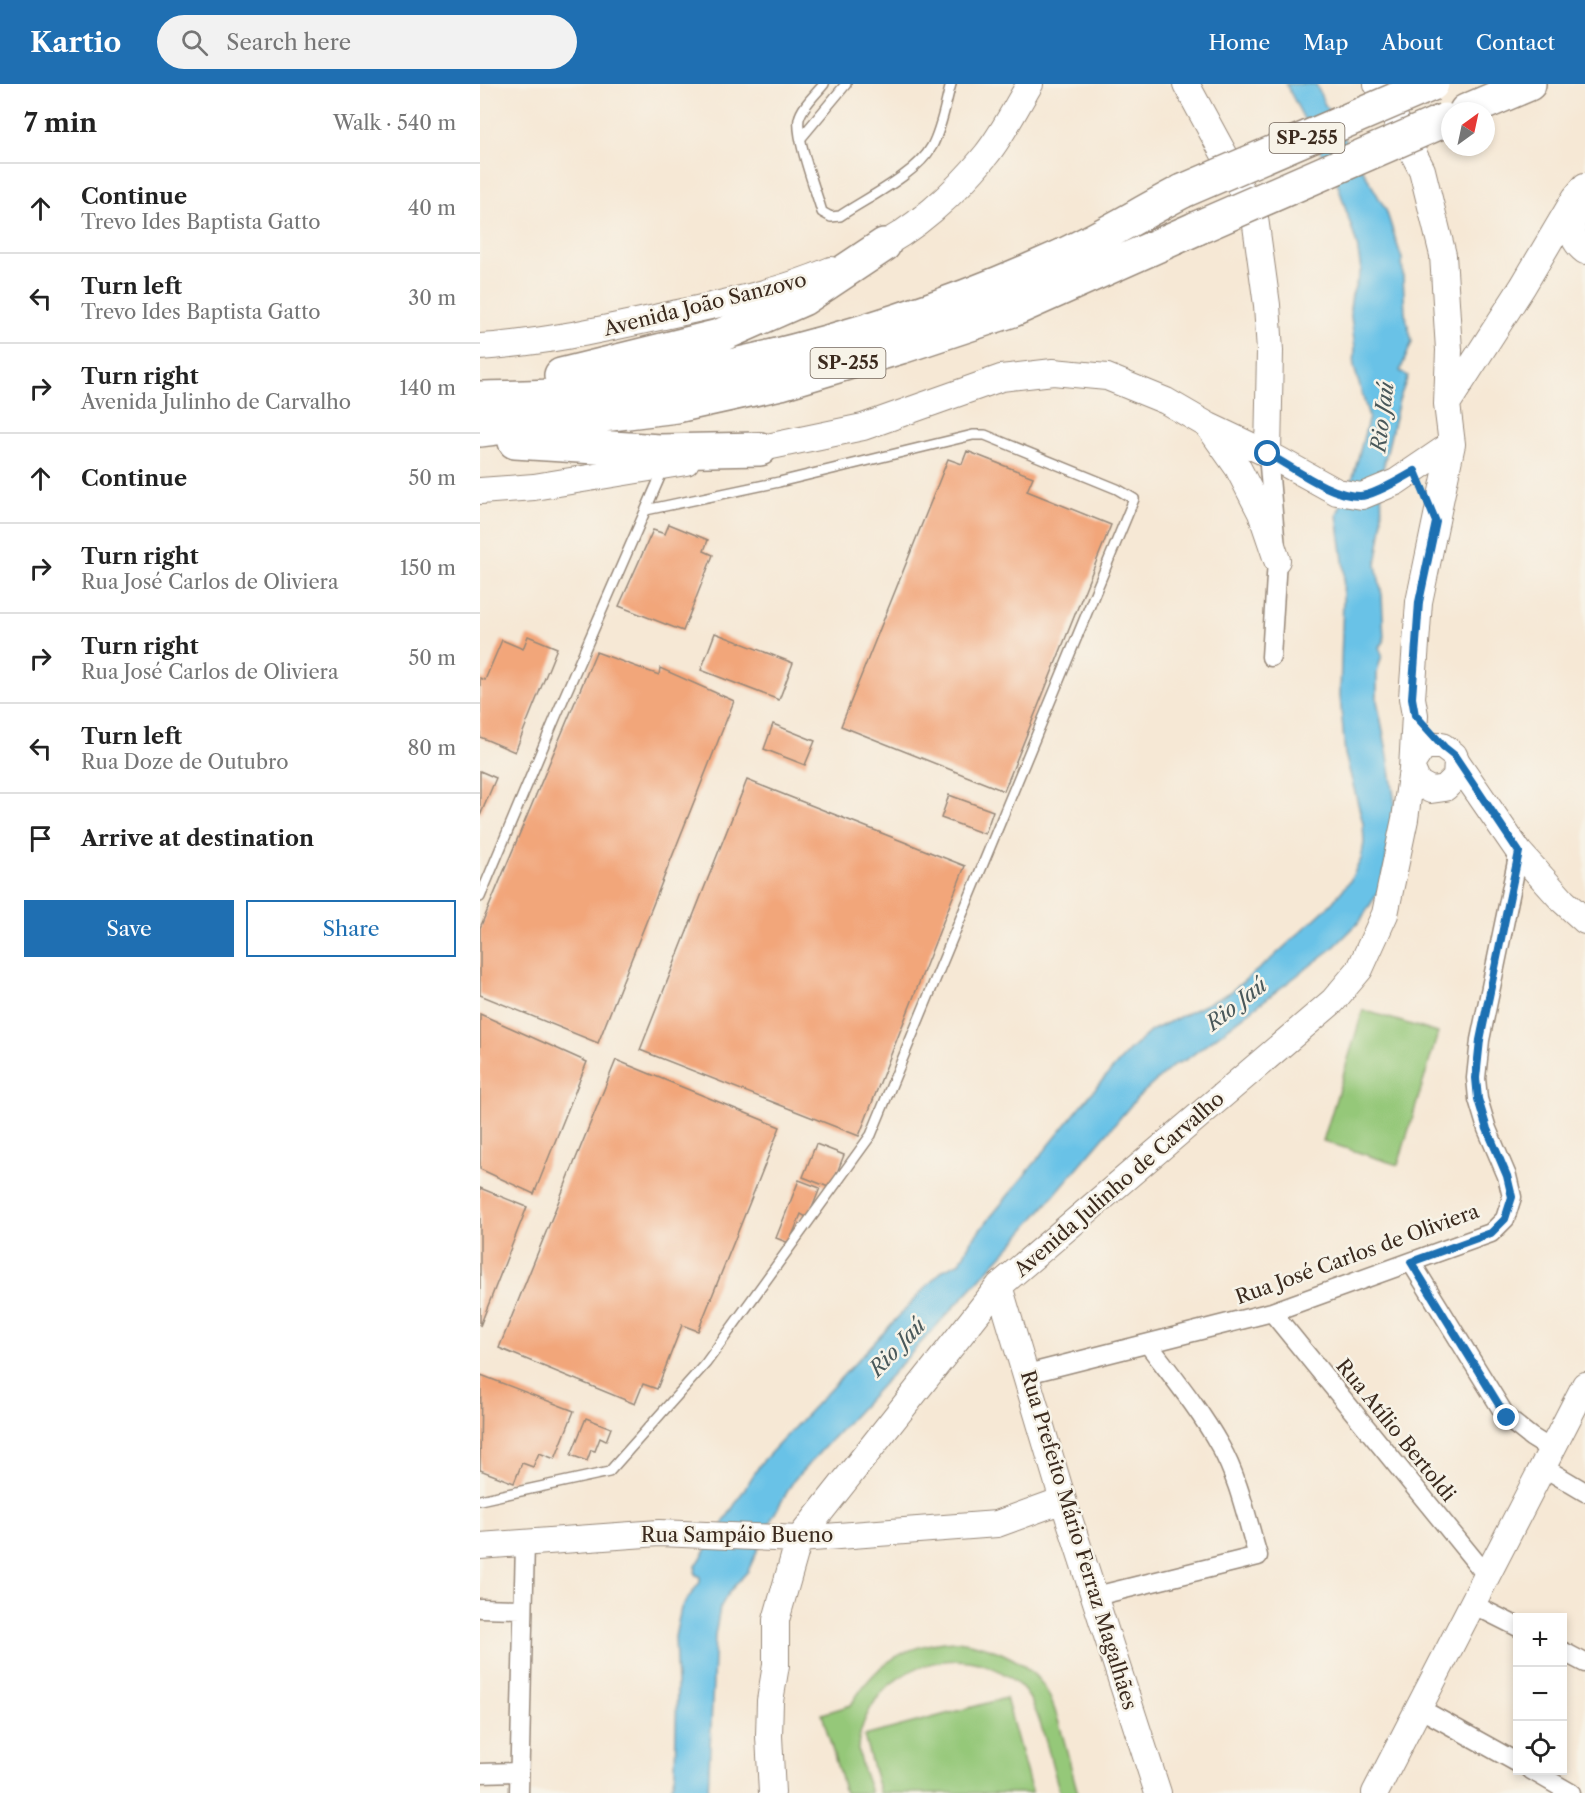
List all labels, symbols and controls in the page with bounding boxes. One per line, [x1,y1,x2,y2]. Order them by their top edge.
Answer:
search box [157,15,577,69]
text: Kartio [30,25,121,59]
icon: search [178,26,211,59]
text: Search here [226,29,351,56]
text: Home [1209,30,1270,55]
text: Map [1303,30,1348,55]
text: About [1381,30,1443,55]
text: Contact [1476,30,1555,55]
north arrow [1441,102,1495,156]
text: 7 min [24,107,97,139]
text: Walk · 540 m [333,111,456,135]
road number: SP-255 [1270,123,1344,153]
text: Continue [81,183,187,210]
icon: ahead [24,192,57,225]
text: 40 m [408,196,456,220]
text: Trevo Ides Baptista Gatto [81,210,321,234]
street label: Avenida João Sanzovo [600,267,809,341]
text: Turn left [81,273,182,300]
icon: left [24,282,57,315]
text: 30 m [408,286,456,310]
text: Trevo Ides Baptista Gatto [81,300,321,324]
road number: SP-255 [810,348,886,378]
text: Turn right [81,363,199,390]
icon: right [24,372,57,405]
text: 140 m [399,376,456,400]
water label: Rio Jaú [1365,380,1399,455]
text: Avenida Julinho de Carvalho [81,390,351,414]
route start [1254,440,1280,466]
icon: ahead [24,462,57,495]
text: Continue [81,465,187,492]
text: 50 m [409,466,456,490]
text: Turn right [81,543,199,570]
icon: right [24,552,57,585]
text: 150 m [400,556,456,580]
text: Rua José Carlos de Oliviera [81,570,339,594]
text: Turn right [81,633,199,660]
icon: right [24,642,57,675]
text: 50 m [409,646,456,670]
text: Rua José Carlos de Oliviera [81,660,339,684]
text: Turn left [81,723,182,750]
icon: left [24,732,57,765]
text: 80 m [408,736,456,760]
text: Rua Doze de Outubro [81,750,288,774]
icon: arrive [24,822,57,855]
text: Arrive at destination [81,825,314,852]
button: Save [24,900,234,957]
button: Share [246,900,456,957]
water label: Rio Jaú [1199,972,1272,1037]
street label: Avenida Julinho de Carvalho [1008,1086,1229,1282]
street label: Rua José Carlos de Oliviera [1232,1199,1483,1309]
water label: Rio Jaú [862,1313,931,1382]
street label: Rua Atílio Bertoldi [1331,1354,1461,1506]
street label: Rua Prefeito Mário Ferraz Magalhães [1016,1367,1142,1713]
route end [1493,1404,1519,1430]
street label: Rua Sampáio Bueno [641,1523,833,1547]
map controls [1513,1613,1567,1775]
button: + [1513,1613,1567,1667]
button: − [1513,1667,1567,1721]
button: locate [1513,1721,1567,1775]

